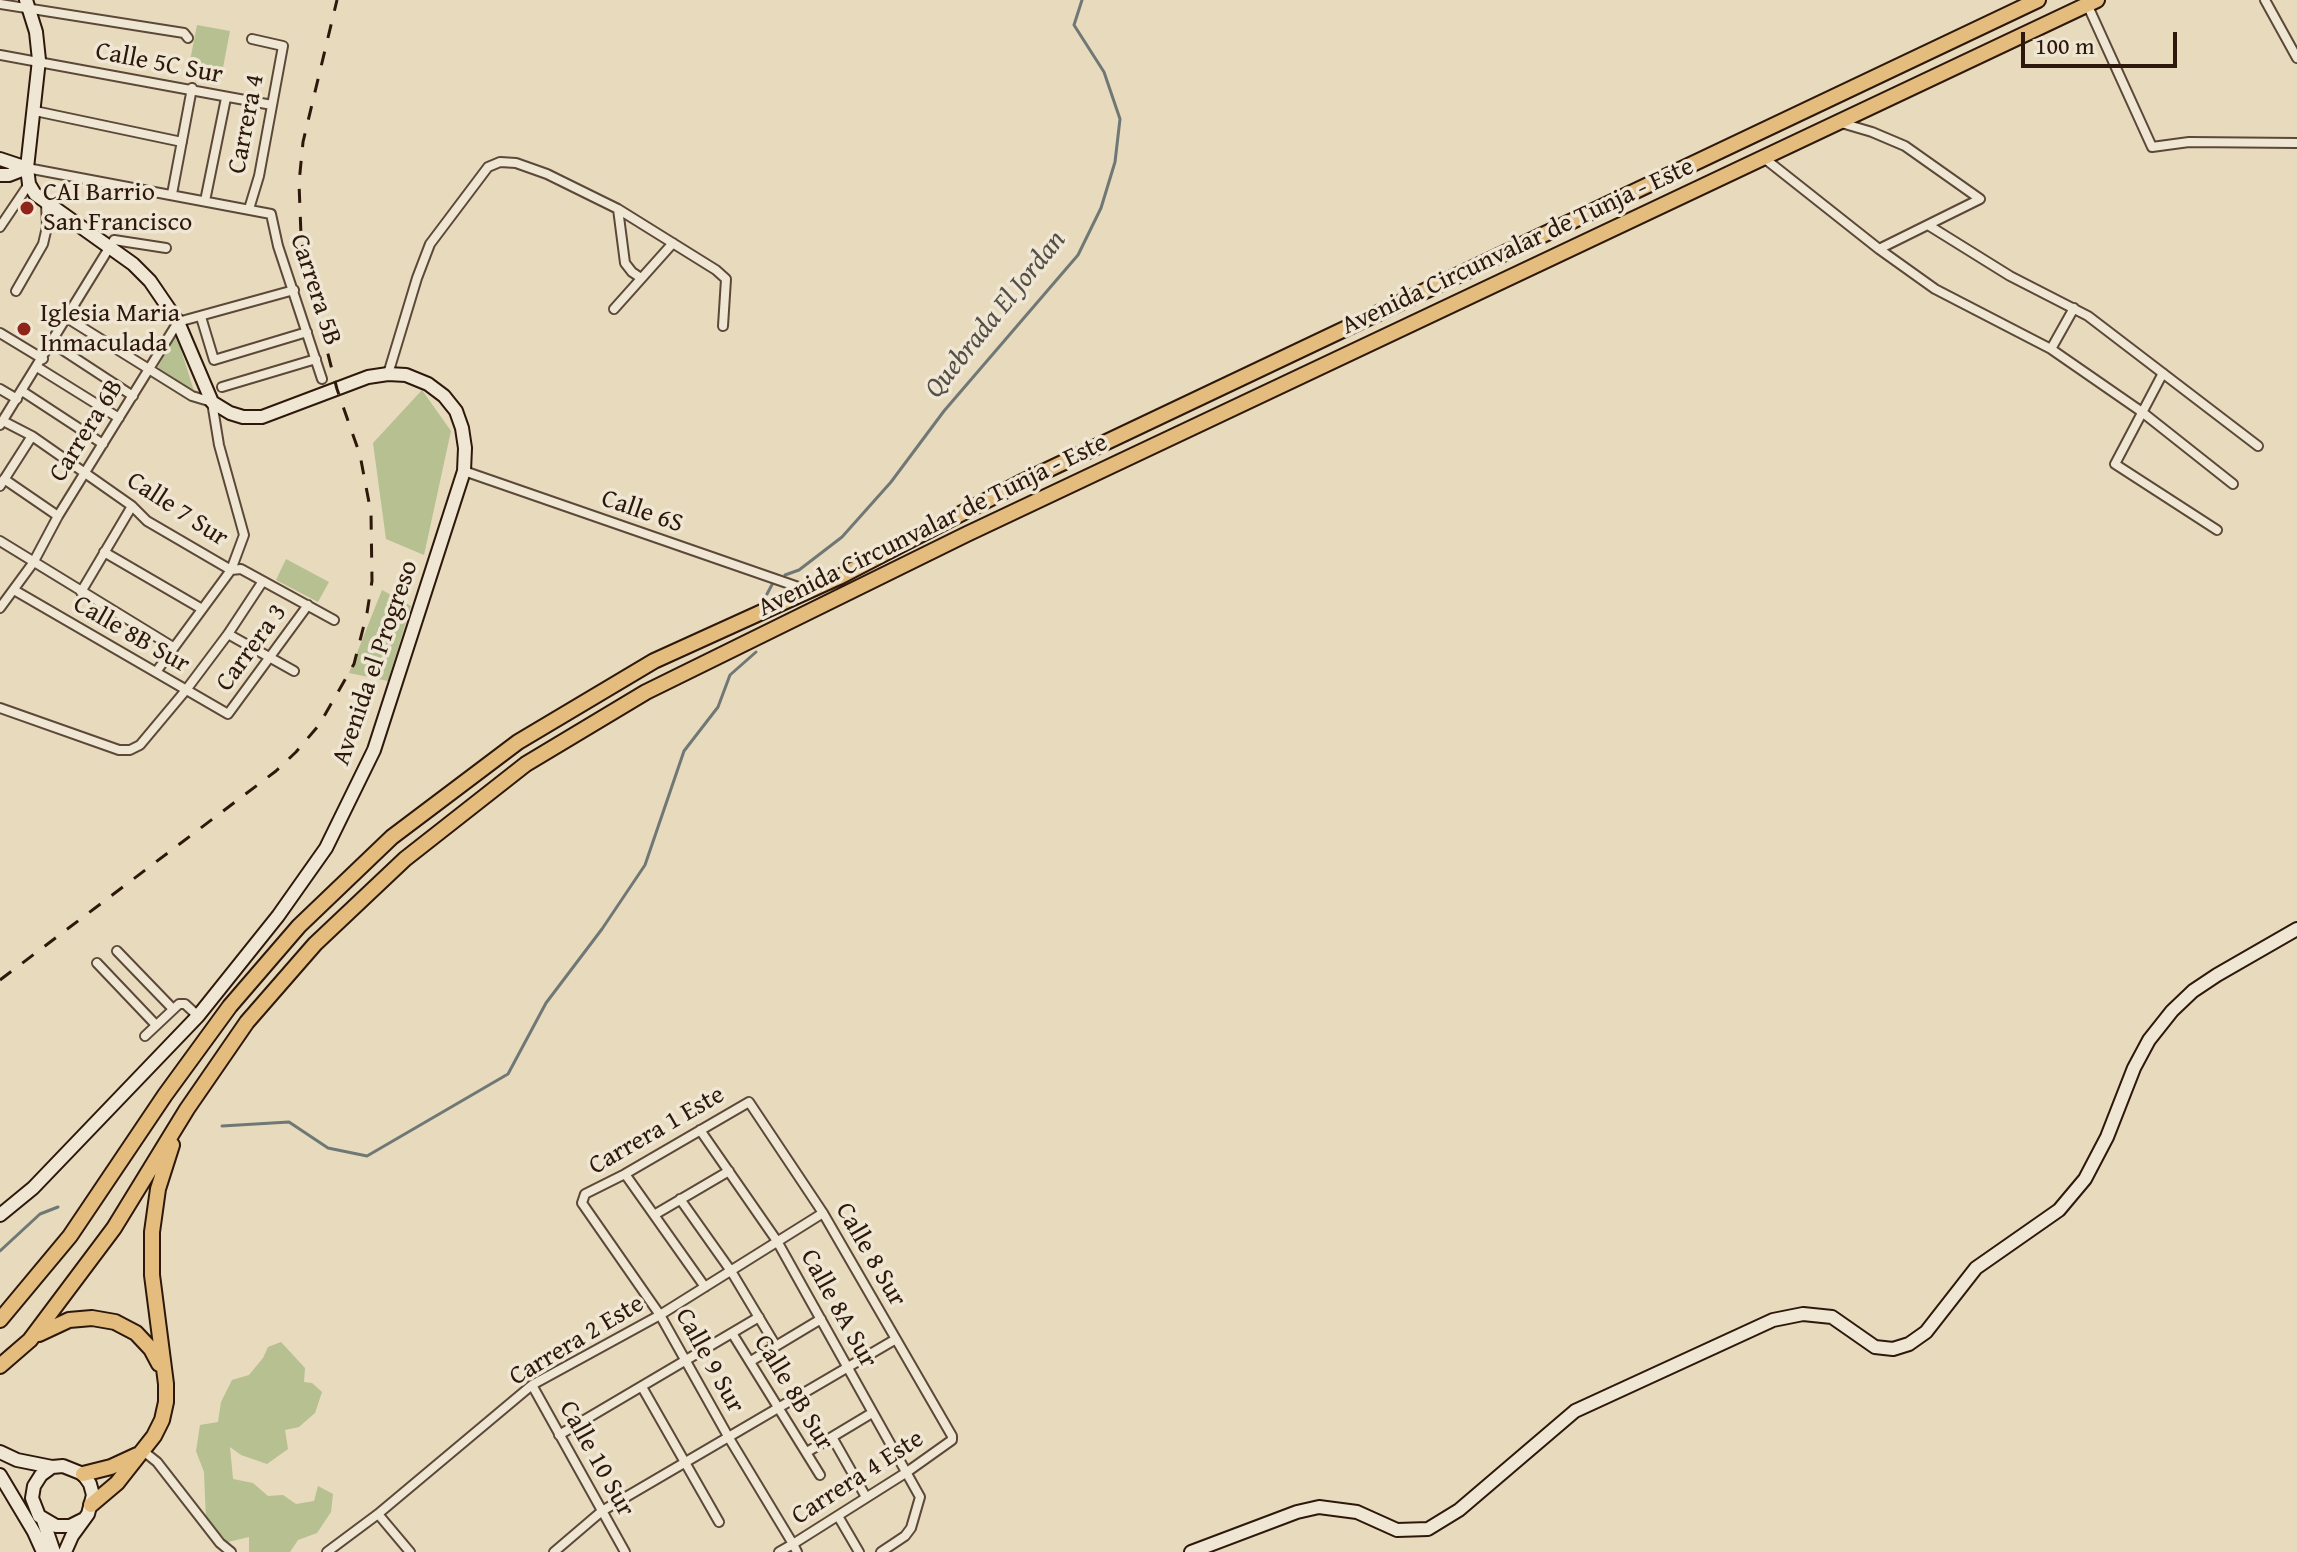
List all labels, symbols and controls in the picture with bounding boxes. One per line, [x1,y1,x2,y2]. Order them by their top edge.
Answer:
scale bar [2025,16,2181,66]
text: 100 m [2035,28,2095,63]
street label: Calle 5C Sur [93,36,225,92]
street label: Carrera 4 [222,72,272,176]
street label: Avenida Circunvalar de Tunja - Este [1337,151,1699,343]
place label: CAI Barrio San Francisco [43,177,192,238]
marker: CAI Barrio San Francisco [18,199,36,217]
water label: Quebrada El Jordan [918,225,1074,405]
street label: Carrera 5B [282,230,348,350]
place label: Iglesia Maria Inmaculada [40,298,180,360]
marker: Iglesia Maria Inmaculada [15,320,33,338]
street label: Carrera 6B [43,374,131,488]
street label: Avenida Circunvalar de Tunja - Este [753,428,1113,624]
street label: Calle 7 Sur [120,466,234,554]
street label: Calle 6S [597,484,687,540]
street label: Avenida el Progreso [326,556,426,770]
street label: Calle 8B Sur [67,589,195,681]
street label: Carrera 3 [210,598,294,698]
street label: Carrera 1 Este [584,1080,730,1182]
street label: Calle 8 Sur [828,1198,912,1312]
street label: Calle 8A Sur [793,1244,883,1374]
street label: Carrera 2 Este [504,1289,650,1393]
street label: Calle 9 Sur [668,1303,750,1419]
street label: Calle 8B Sur [746,1330,840,1456]
street label: Calle 10 Sur [552,1396,640,1522]
street label: Carrera 4 Este [786,1424,930,1532]

